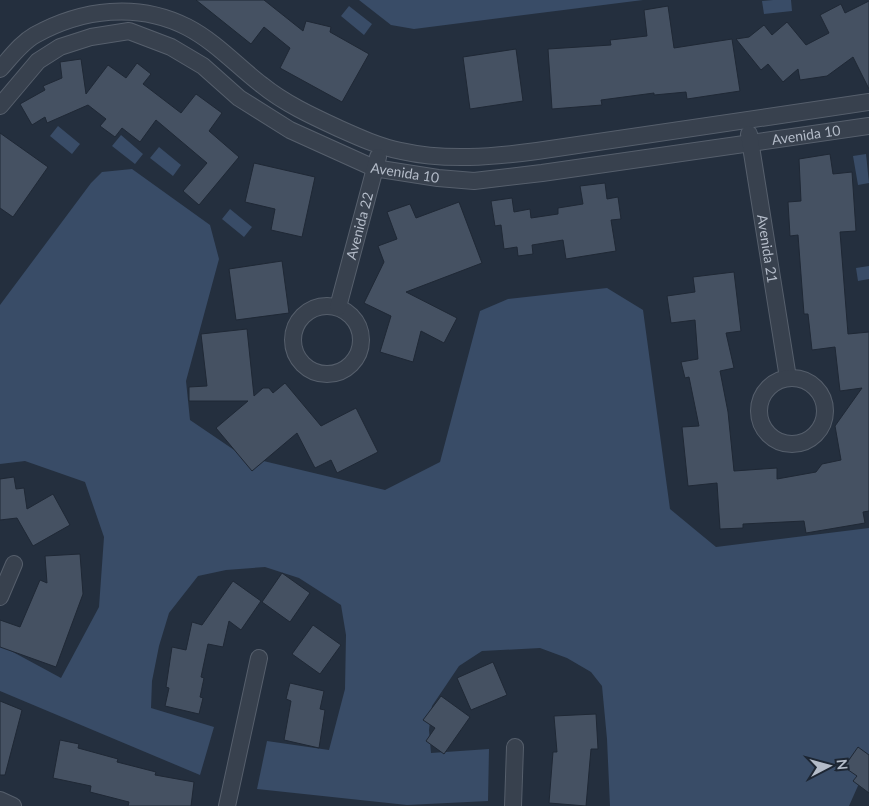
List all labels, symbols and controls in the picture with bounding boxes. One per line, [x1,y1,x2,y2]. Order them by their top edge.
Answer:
street label: Avenida 10 [771,121,842,148]
street label: Avenida 10 [369,159,440,186]
street label: Avenida 22 [342,190,376,261]
street label: Avenida 21 [754,213,782,284]
north arrow [804,741,854,791]
text: N [833,758,851,771]

